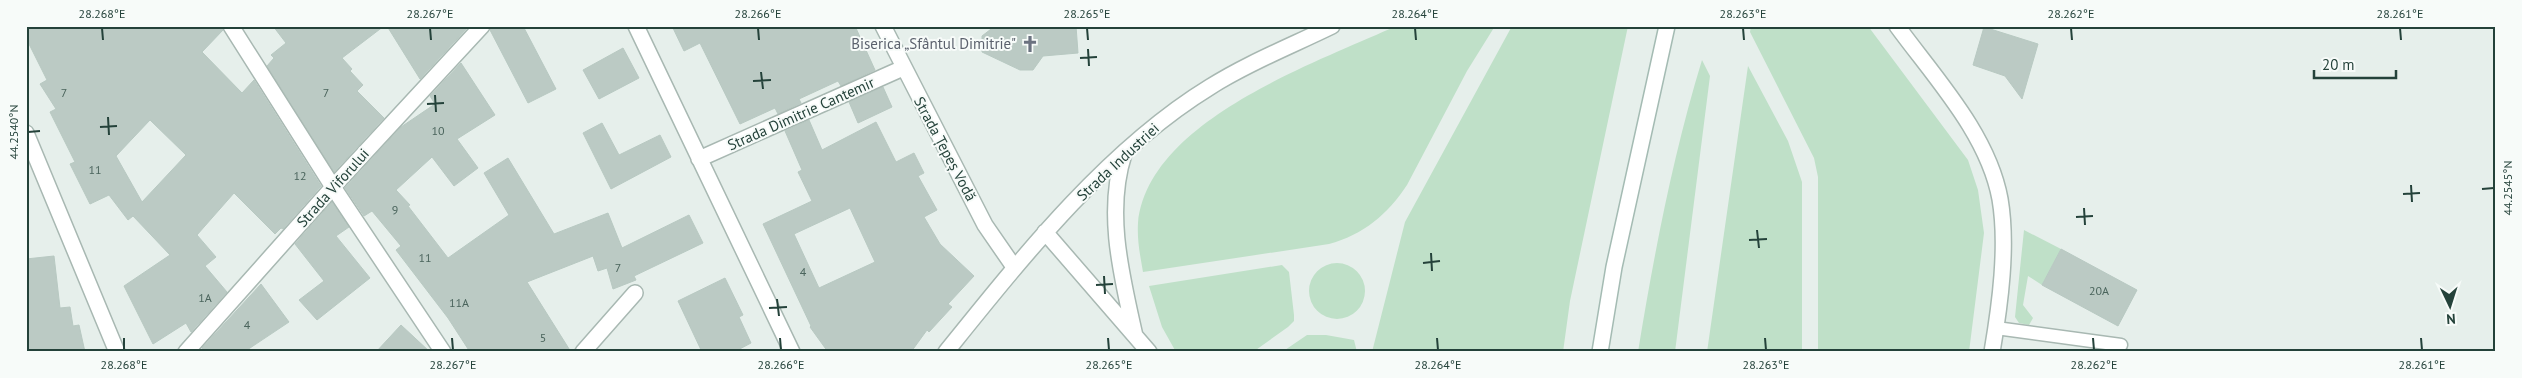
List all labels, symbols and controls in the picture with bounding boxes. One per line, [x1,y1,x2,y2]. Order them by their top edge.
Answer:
text: 28.268°E [79,6,125,21]
text: 28.267°E [407,6,453,21]
text: 28.266°E [735,6,781,21]
text: 28.265°E [1064,6,1110,21]
text: 28.264°E [1392,6,1438,21]
text: 28.263°E [1720,6,1766,21]
text: 28.262°E [2048,6,2094,21]
text: 28.261°E [2377,6,2423,21]
place label: Biserica „Sfântul Dimitrie" [851,34,1016,53]
church icon: Biserica „Sfântul Dimitrie" [1020,34,1040,54]
scale bar [2314,48,2397,80]
text: 20 m [2322,55,2355,74]
street label: Strada Dimitrie Cantemir [724,73,877,155]
house number: 7 [61,85,67,100]
house number: 7 [323,85,329,100]
street label: Strada Țepeș Vodă [910,93,981,204]
text: 44.2540°N [6,105,21,159]
street label: Strada Industriei [1072,119,1163,205]
house number: 10 [431,123,445,138]
street label: Strada Viforului [292,144,373,231]
text: 44.2545°N [2500,161,2515,215]
house number: 11 [88,162,102,177]
house number: 12 [293,168,307,183]
house number: 9 [392,202,398,217]
house number: 11 [418,250,432,265]
house number: 7 [615,260,621,275]
house number: 4 [800,264,807,279]
north arrow [2424,280,2474,330]
house number: 20A [2089,283,2109,298]
house number: 1A [198,290,212,305]
house number: 11A [449,295,469,310]
text: N [2446,310,2456,328]
house number: 4 [244,317,251,332]
house number: 5 [540,330,546,345]
text: 28.268°E [101,357,147,372]
text: 28.267°E [430,357,476,372]
text: 28.266°E [758,357,804,372]
text: 28.265°E [1086,357,1132,372]
text: 28.264°E [1415,357,1461,372]
text: 28.263°E [1743,357,1789,372]
text: 28.262°E [2071,357,2117,372]
text: 28.261°E [2399,357,2445,372]

